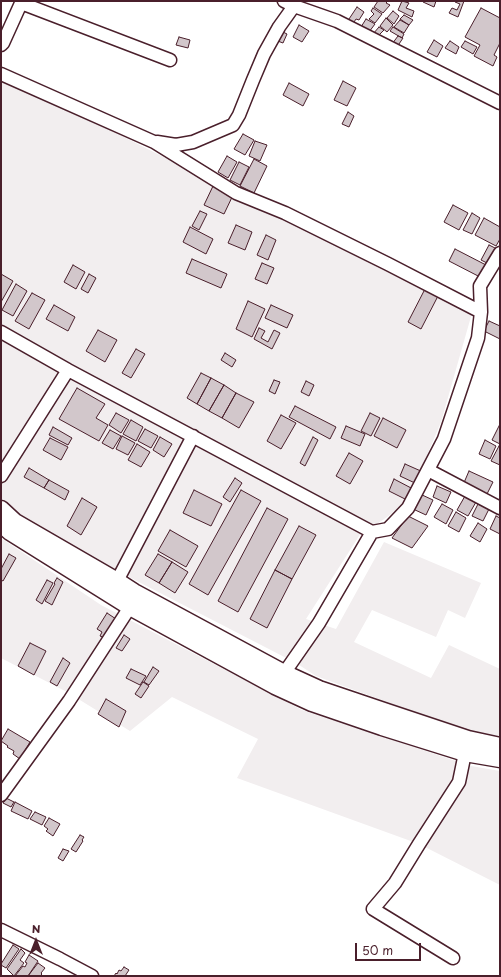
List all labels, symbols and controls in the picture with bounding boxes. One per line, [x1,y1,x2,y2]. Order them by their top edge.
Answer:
text: N [32,920,40,937]
north arrow [16,921,56,961]
scale bar [357,935,423,961]
text: 50 m [362,941,393,959]

